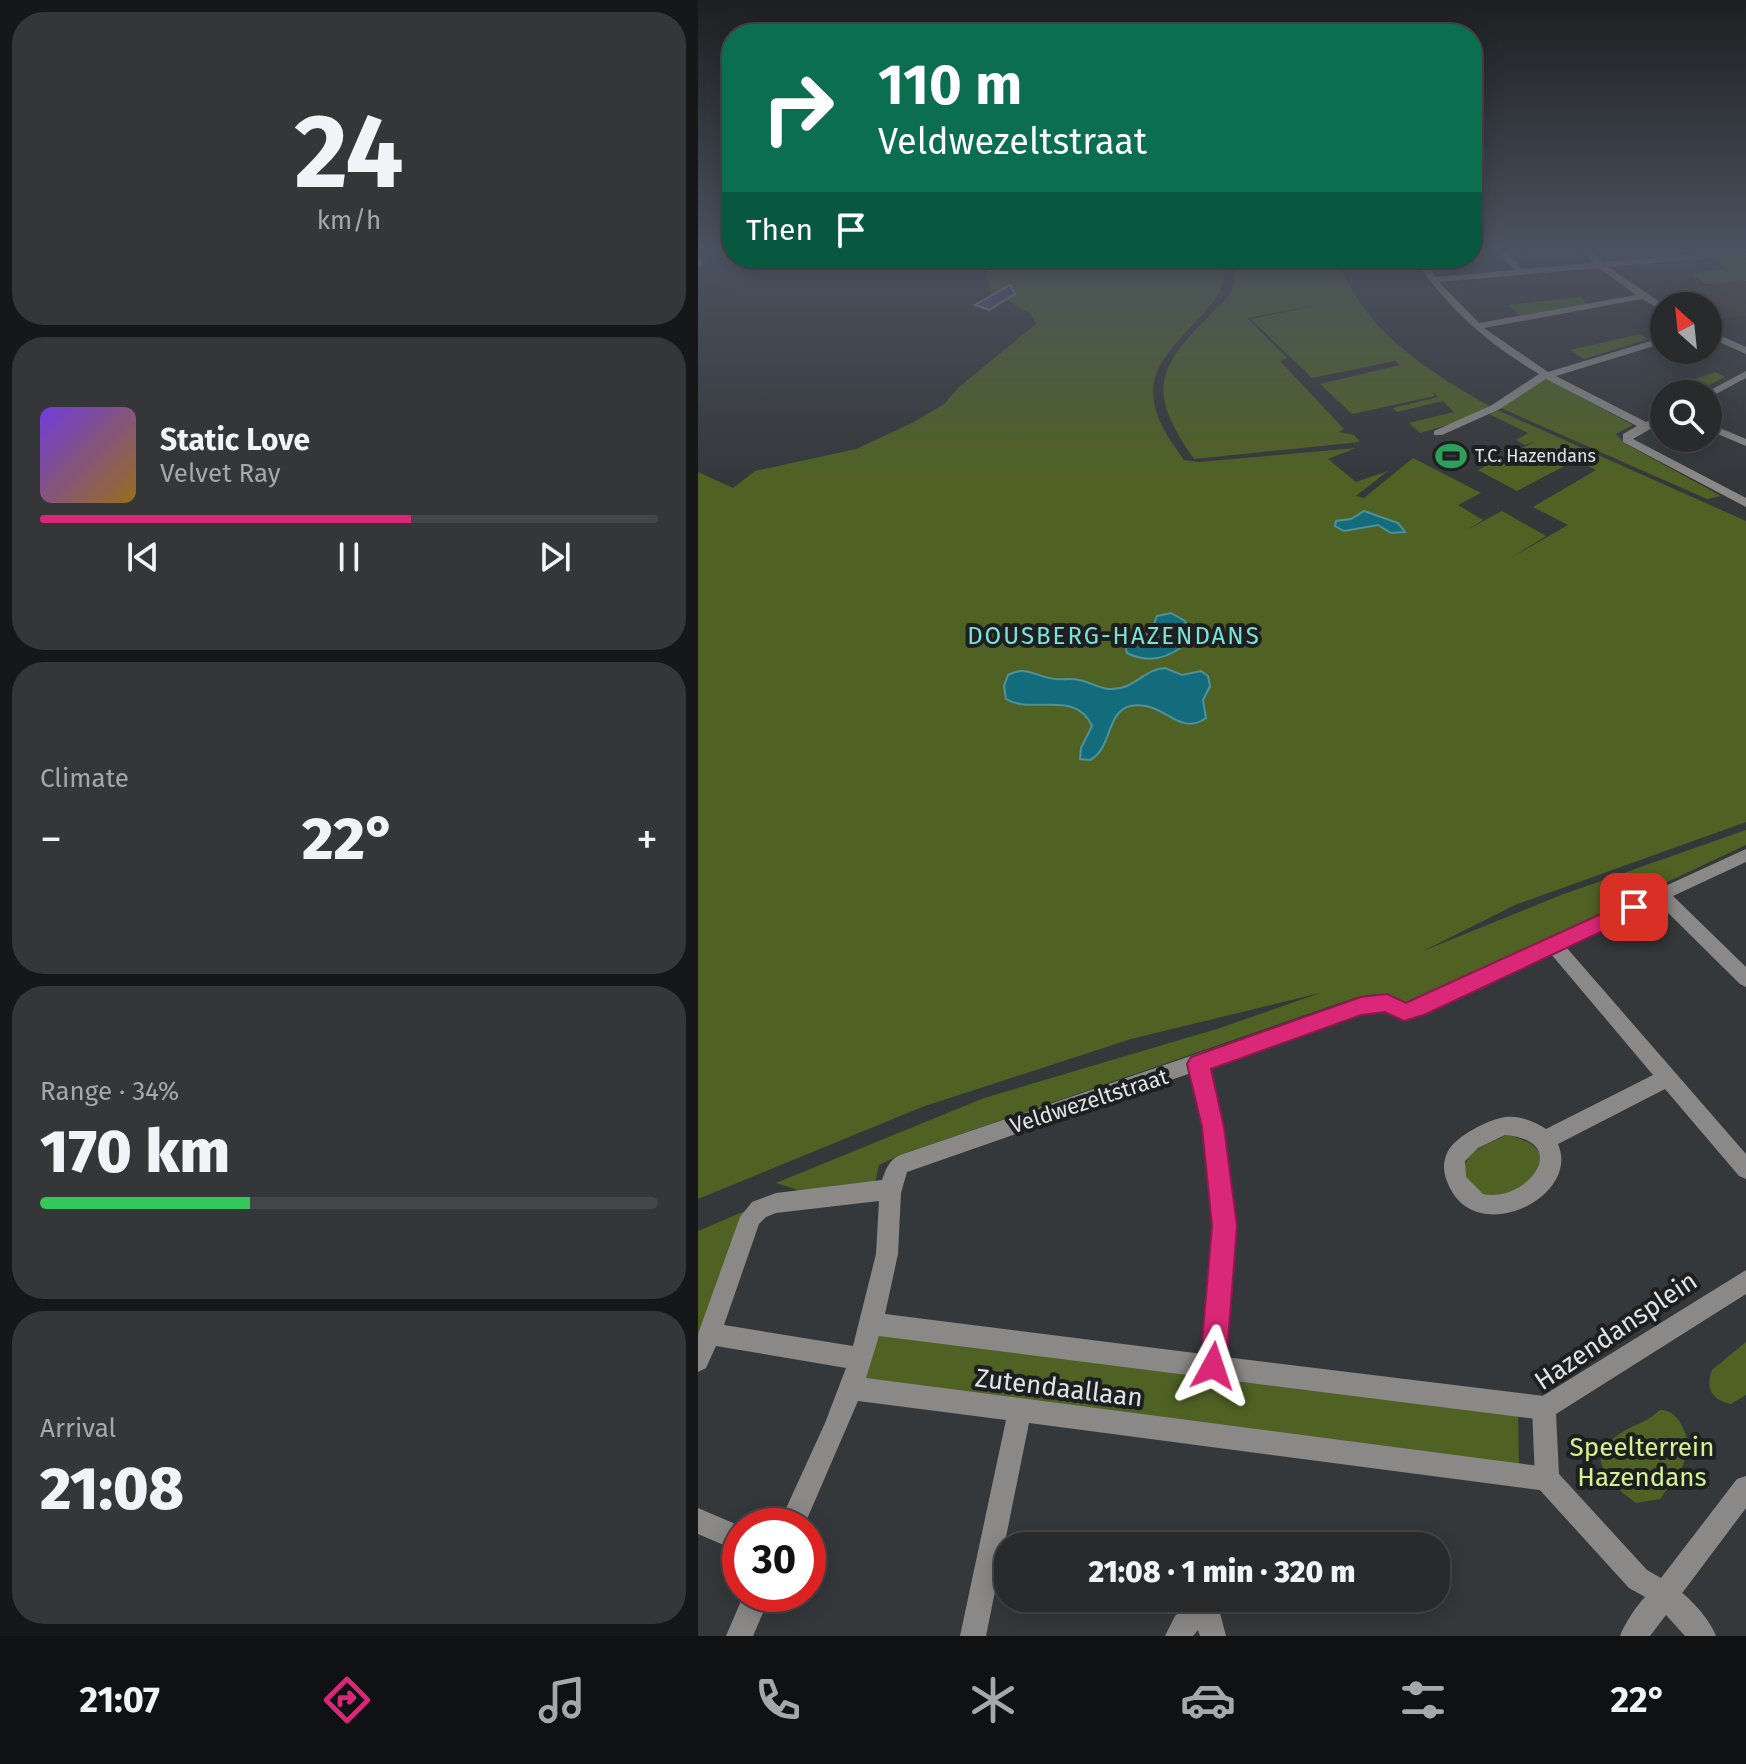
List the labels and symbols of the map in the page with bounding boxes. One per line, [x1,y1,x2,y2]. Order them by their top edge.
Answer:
north arrow [1650,292,1722,364]
sports icon: T.C. Hazendans [1434,439,1468,473]
place label: T.C. Hazendans [1475,445,1596,467]
district label: DOUSBERG-HAZENDANS [967,622,1261,650]
pin [1600,873,1668,941]
street label: Veldwezeltstraat [1007,1063,1171,1139]
street label: Hazendansplein [1529,1265,1703,1397]
position arrow [1171,1324,1255,1408]
street label: Zutendaallaan [973,1362,1145,1414]
park label: Speelterrein Hazendans [1570,1432,1714,1493]
speed limit sign: 30 [722,1508,826,1612]

